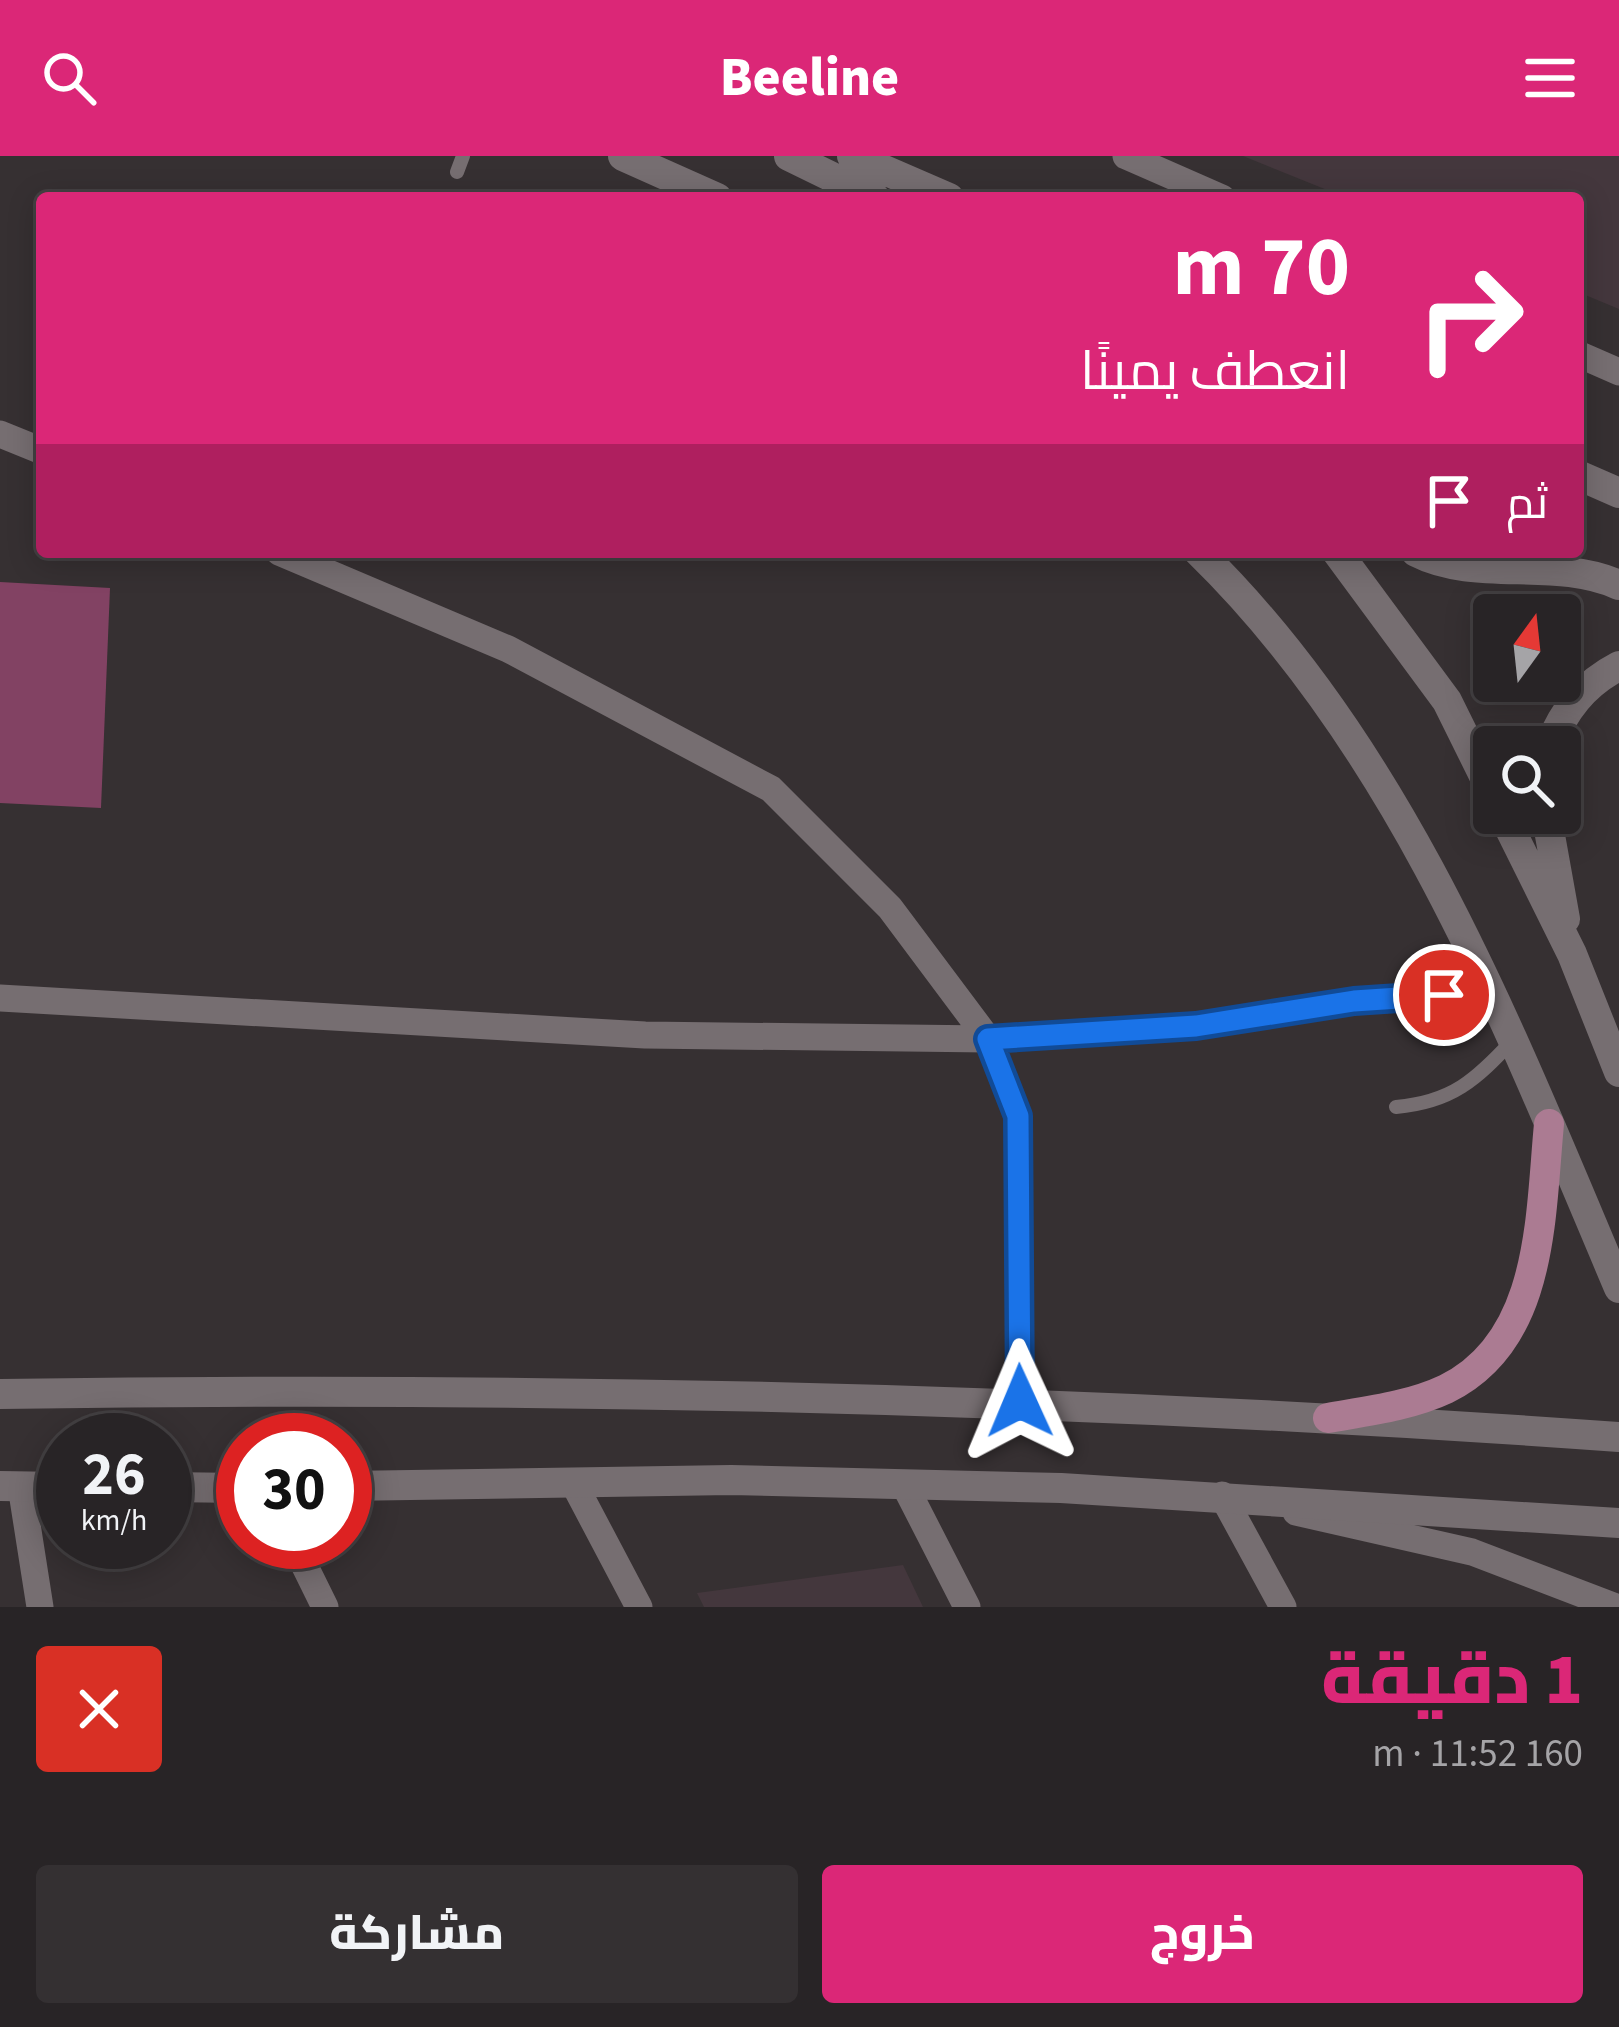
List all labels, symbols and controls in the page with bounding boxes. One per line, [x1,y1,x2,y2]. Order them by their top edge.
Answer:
text: Beeline [720,40,899,117]
icon: search [36,45,102,111]
icon: menu [1517,45,1583,111]
text: 70 m [1172,208,1350,328]
icon: right [1392,240,1548,396]
text: انعطف يمينًا [1080,334,1350,411]
icon: arrive [1416,468,1482,534]
text: ثم [1506,472,1548,536]
north arrow [1473,594,1581,702]
map controls [1473,594,1581,834]
button: search [1473,726,1581,834]
pin [1393,944,1495,1046]
icon: arrive [1411,962,1477,1028]
position arrow [957,1338,1083,1464]
speed limit sign: 30 [216,1413,372,1569]
text: 26 [82,1433,146,1518]
text: km/h [81,1499,147,1542]
text: 1 دقيقة [1321,1629,1583,1732]
button: close [36,1646,162,1772]
text: 160 m · 11:52 [1372,1726,1583,1782]
button: مشاركة [36,1865,798,2003]
button: خروج [822,1865,1583,2003]

